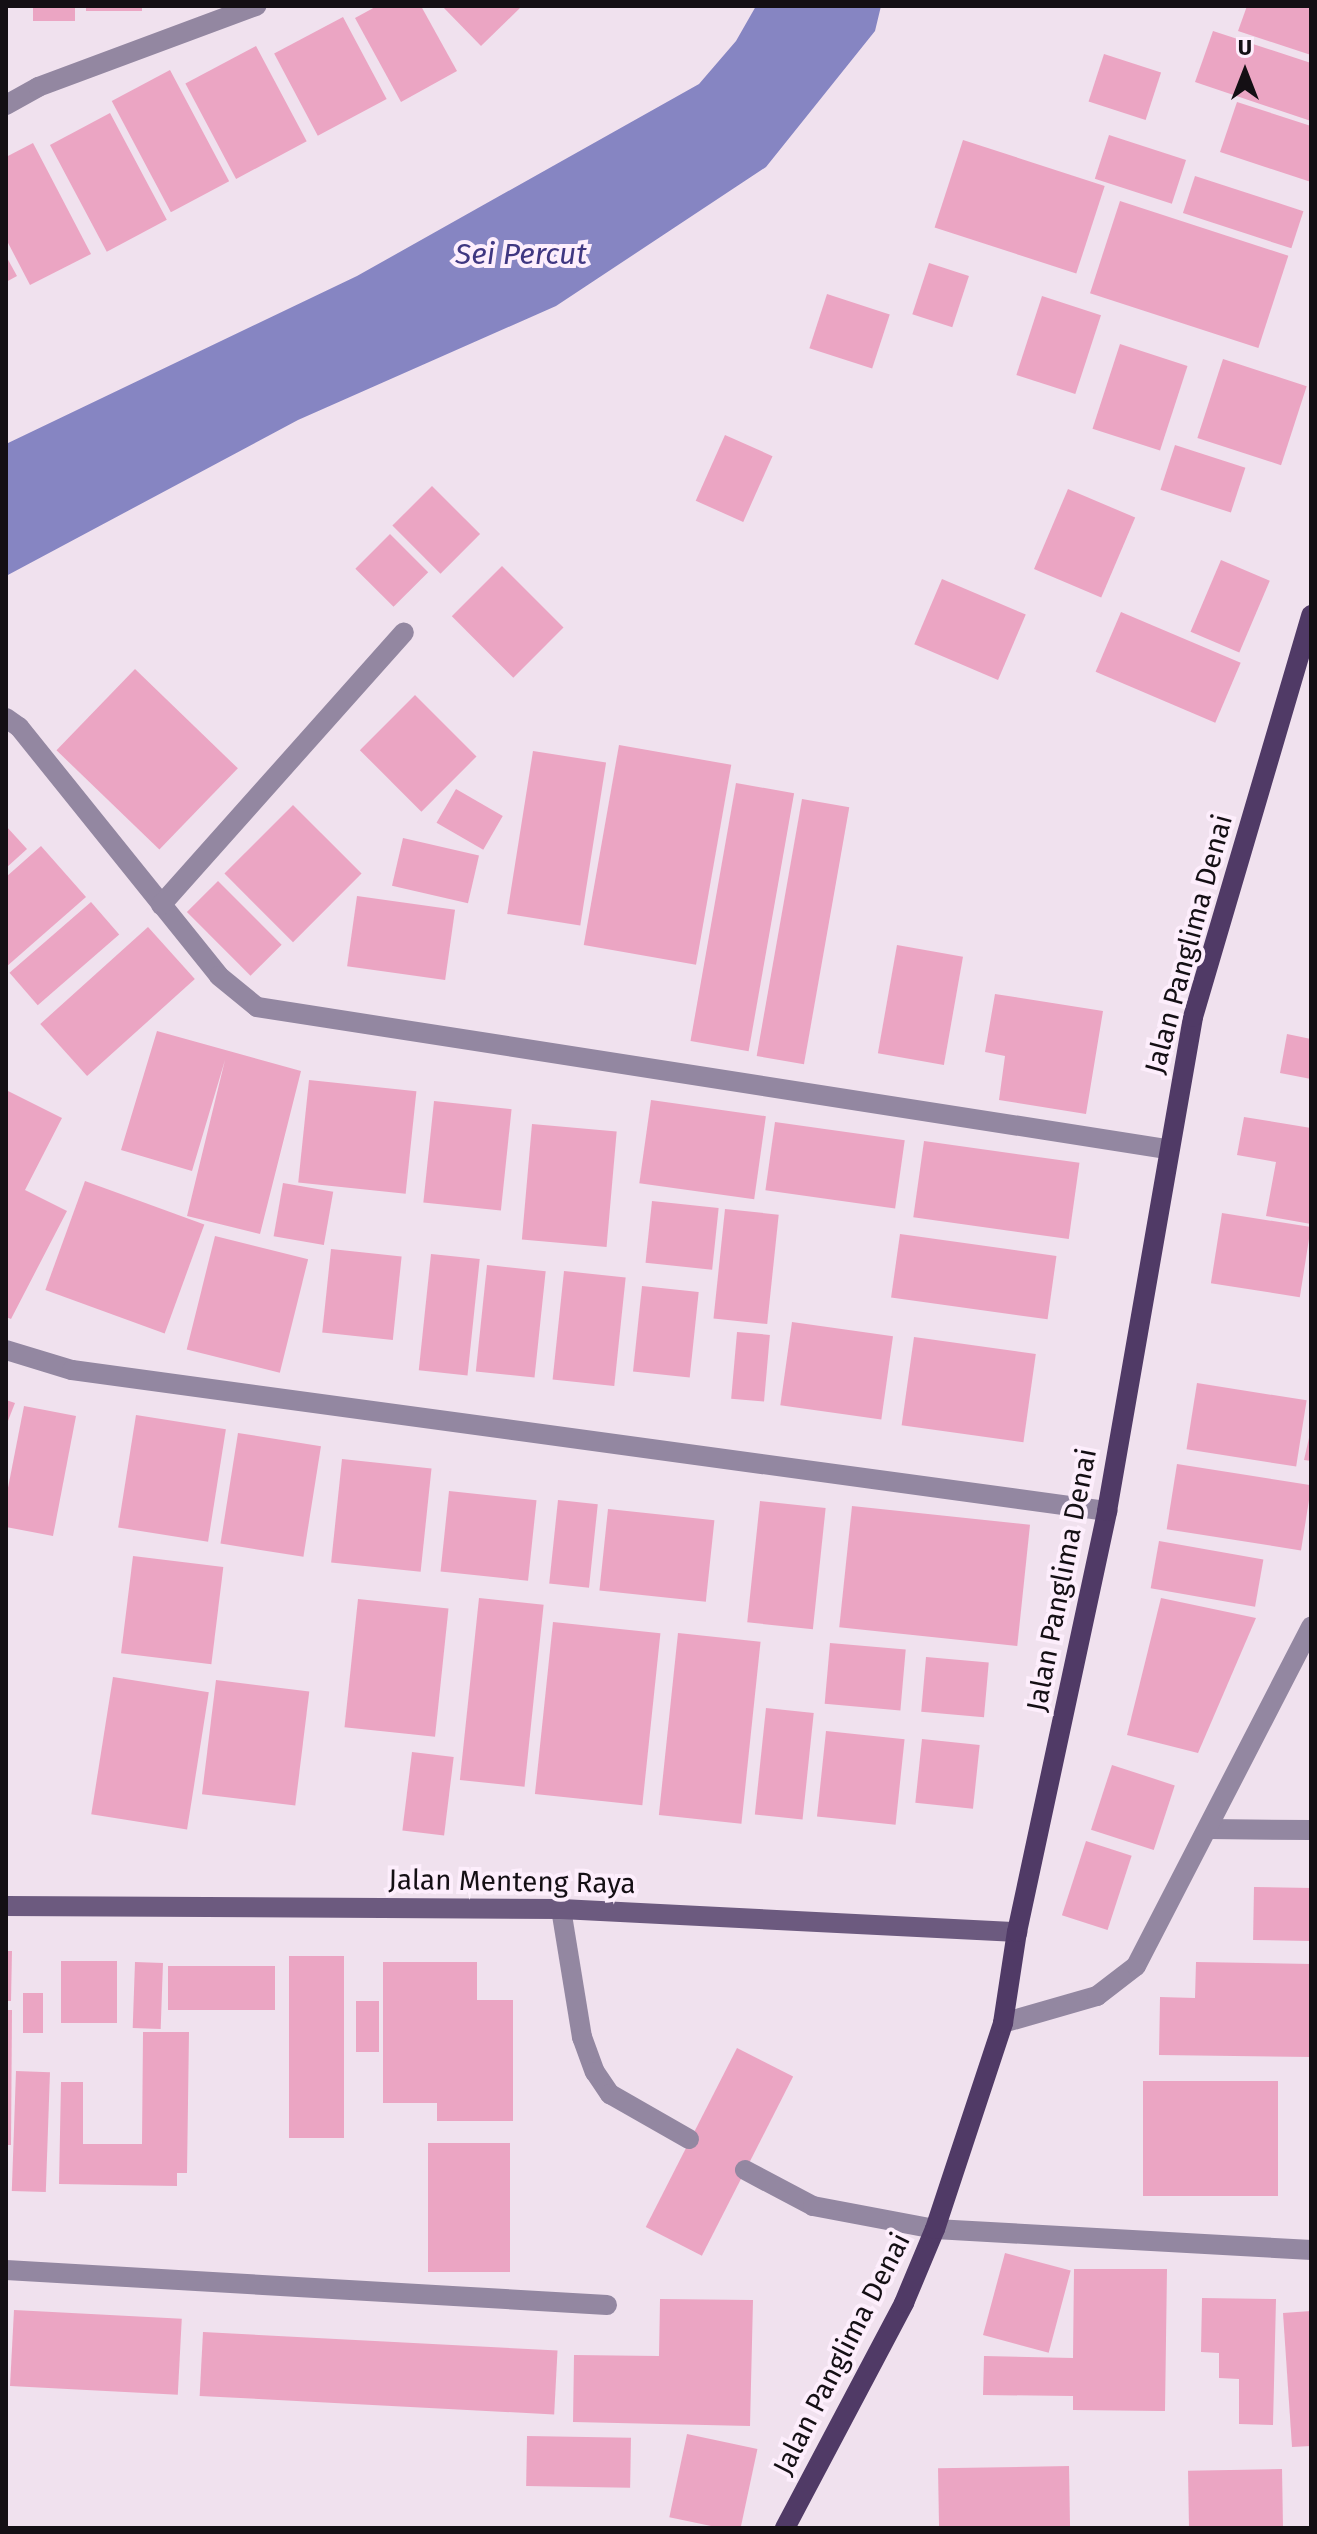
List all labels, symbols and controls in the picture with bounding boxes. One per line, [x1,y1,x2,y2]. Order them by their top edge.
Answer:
north arrow [1205,32,1285,112]
text: U [1238,34,1252,61]
water label: Sei Percut [455,236,587,272]
street label: Jalan Panglima Denai [1138,811,1240,1077]
street label: Jalan Panglima Denai [1020,1446,1104,1714]
street label: Jalan Menteng Raya [388,1863,636,1901]
street label: Jalan Panglima Denai [766,2227,918,2481]

